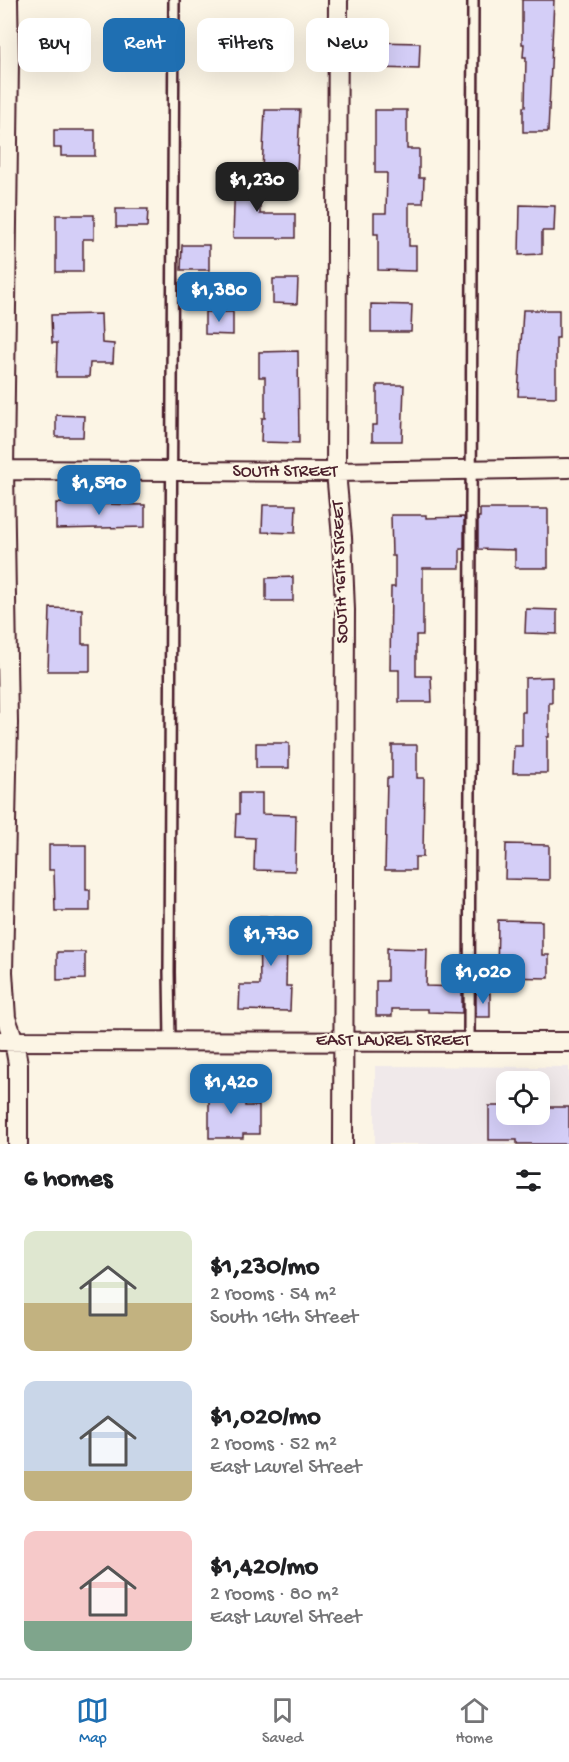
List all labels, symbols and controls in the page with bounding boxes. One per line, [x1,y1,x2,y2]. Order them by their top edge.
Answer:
chip: Buy [18,18,91,72]
chip: Rent [103,18,185,72]
chip: Filters [197,18,294,72]
chip: New [306,18,389,72]
pin: $1,230 [208,162,306,213]
text: $1,230 [230,170,284,193]
pin: $1,380 [170,272,268,323]
text: $1,380 [191,280,247,303]
street label: SOUTH STREET [232,462,339,483]
pin: $1,590 [50,465,148,516]
text: $1,590 [71,473,127,496]
street label: SOUTH 16TH STREET [328,499,354,644]
pin: $1,730 [222,916,320,967]
text: $1,730 [243,924,299,947]
pin: $1,020 [434,954,532,1005]
text: $1,020 [455,962,511,985]
street label: EAST LAUREL STREET [316,1031,471,1052]
pin: $1,420 [182,1064,280,1115]
map controls [496,1071,550,1125]
button: locate [496,1071,550,1125]
text: $1,420 [204,1072,258,1095]
icon: filters [512,1164,545,1197]
text: 6 homes [24,1165,112,1196]
text: $1,230/mo [210,1253,320,1284]
icon: home [72,1255,144,1327]
text: 2 rooms · 54 m² [210,1284,337,1307]
text: South 16th Street [210,1307,358,1330]
text: $1,020/mo [210,1403,321,1434]
icon: home [72,1405,144,1477]
text: 2 rooms · 52 m² [210,1434,337,1457]
text: East Laurel Street [210,1457,362,1480]
text: $1,420/mo [210,1553,318,1584]
icon: home [72,1555,144,1627]
text: 2 rooms · 80 m² [210,1584,339,1607]
text: East Laurel Street [210,1607,362,1630]
tab: Map [76,1694,109,1749]
tab: Saved [262,1694,303,1749]
tab: Home [456,1694,493,1749]

